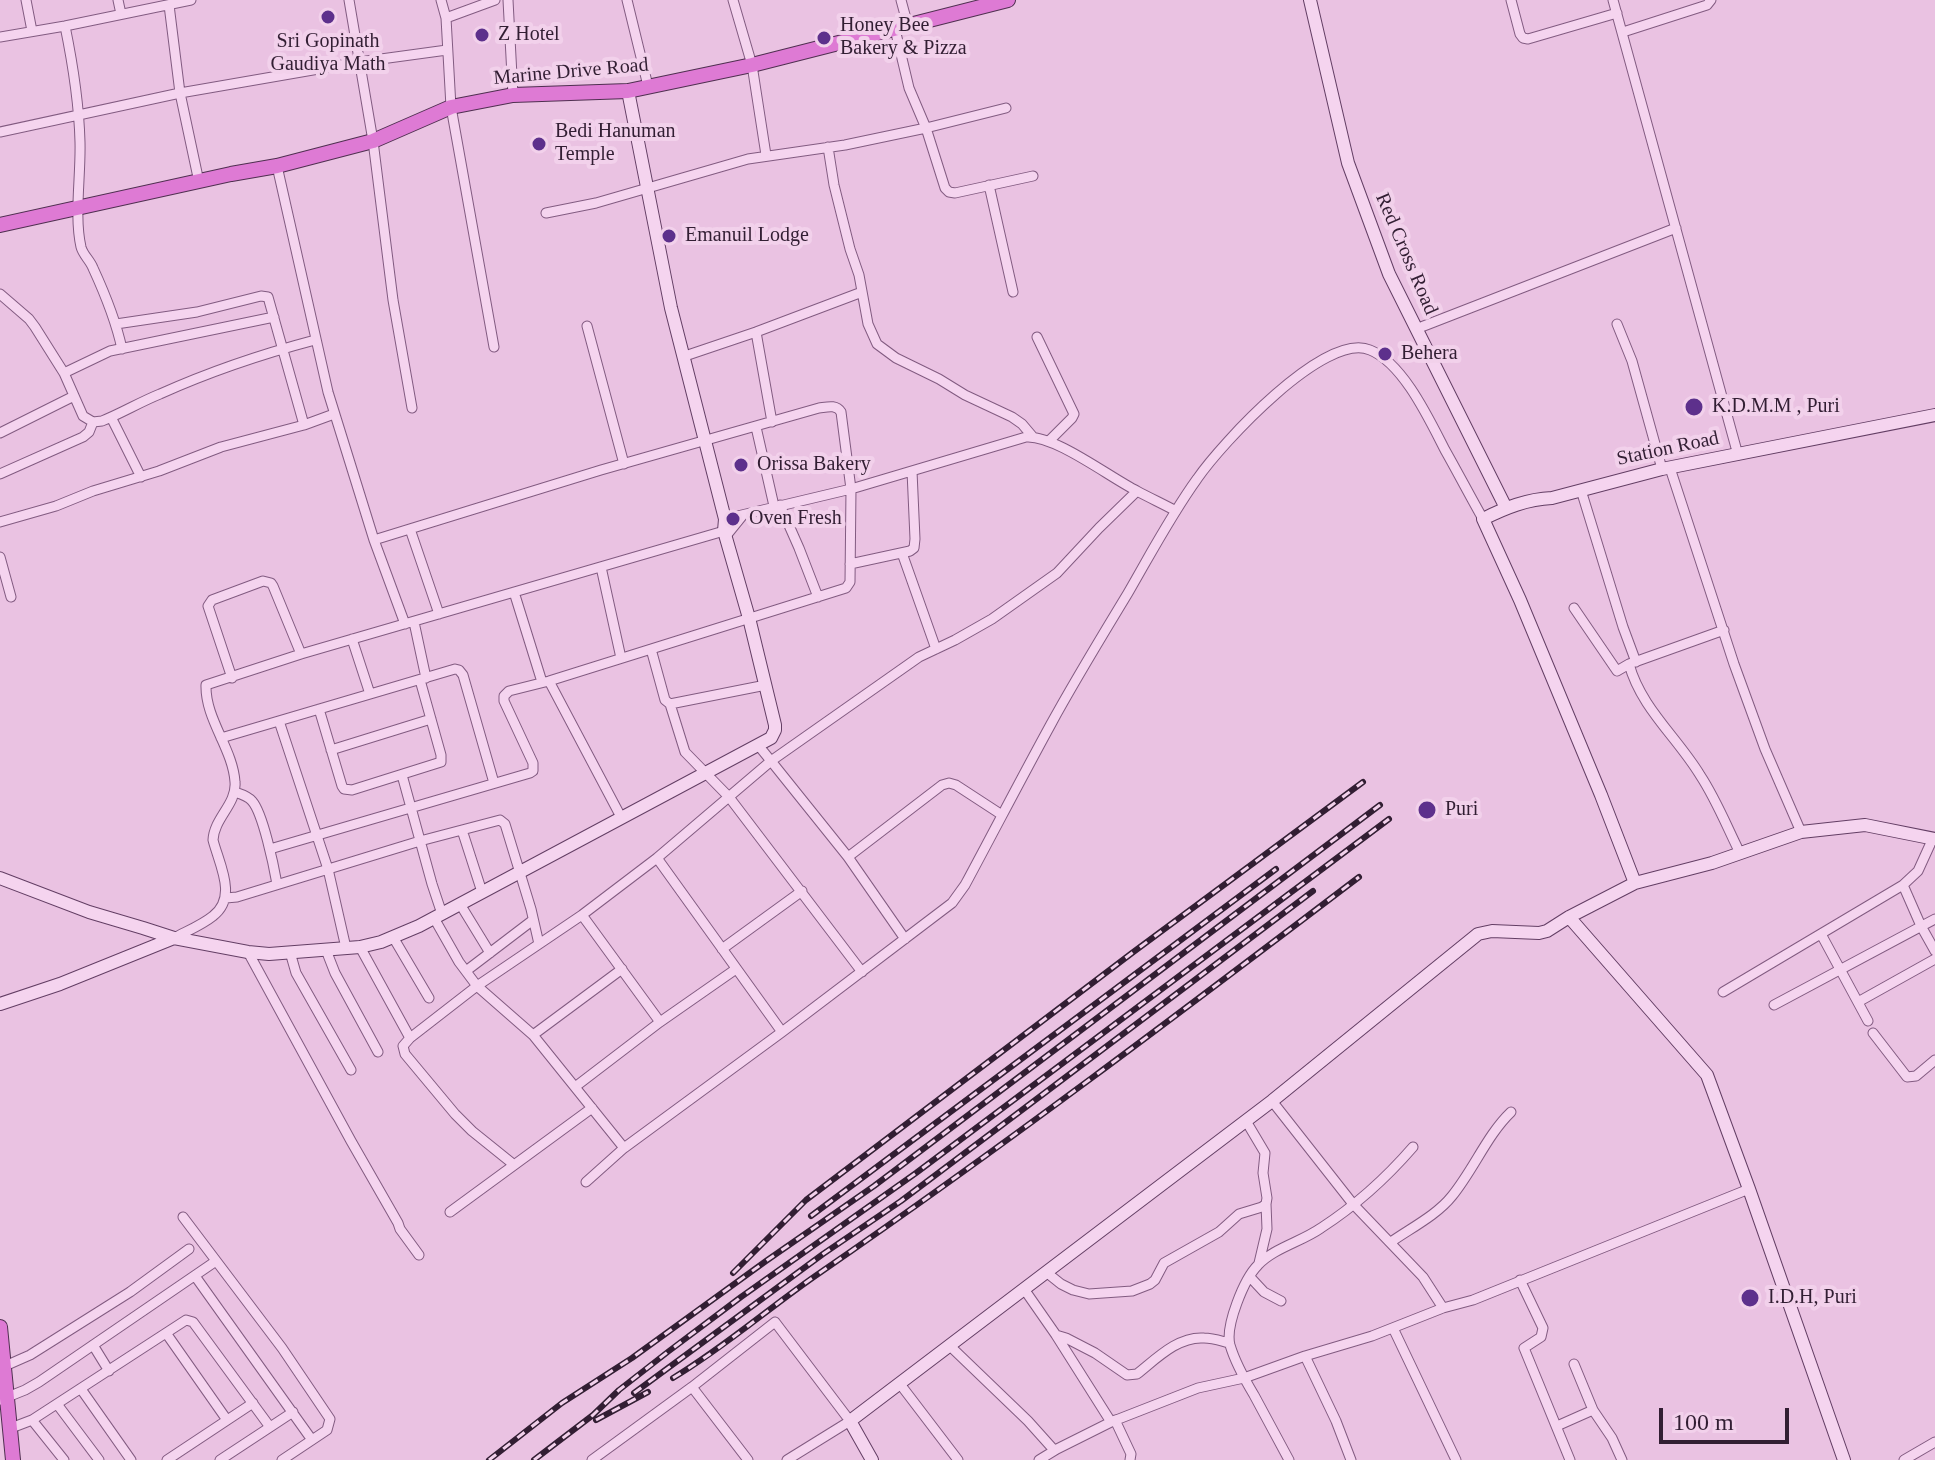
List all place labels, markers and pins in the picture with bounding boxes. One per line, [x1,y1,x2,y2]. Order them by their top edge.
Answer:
marker: Sri Gopinath Gaudiya Math [319,8,337,26]
place label: Honey Bee Bakery & Pizza [840,14,967,61]
place label: Z Hotel [498,23,560,47]
marker: Z Hotel [473,26,491,44]
marker: Honey Bee Bakery & Pizza [815,29,833,47]
place label: Sri Gopinath Gaudiya Math [271,30,385,77]
place label: Bedi Hanuman Temple [555,120,676,167]
marker: Bedi Hanuman Temple [530,135,548,153]
place label: Emanuil Lodge [685,224,809,248]
marker: Emanuil Lodge [660,227,678,245]
place label: Behera [1401,342,1458,366]
marker: Behera [1376,345,1394,363]
place label: K.D.M.M , Puri [1712,395,1840,419]
marker: K.D.M.M , Puri [1683,396,1705,418]
place label: Orissa Bakery [757,453,871,477]
marker: Orissa Bakery [732,456,750,474]
place label: Oven Fresh [749,507,842,531]
marker: Oven Fresh [724,510,742,528]
place label: Puri [1445,798,1478,822]
marker: Puri [1416,799,1438,821]
place label: I.D.H, Puri [1768,1286,1857,1310]
marker: I.D.H, Puri [1739,1287,1761,1309]

